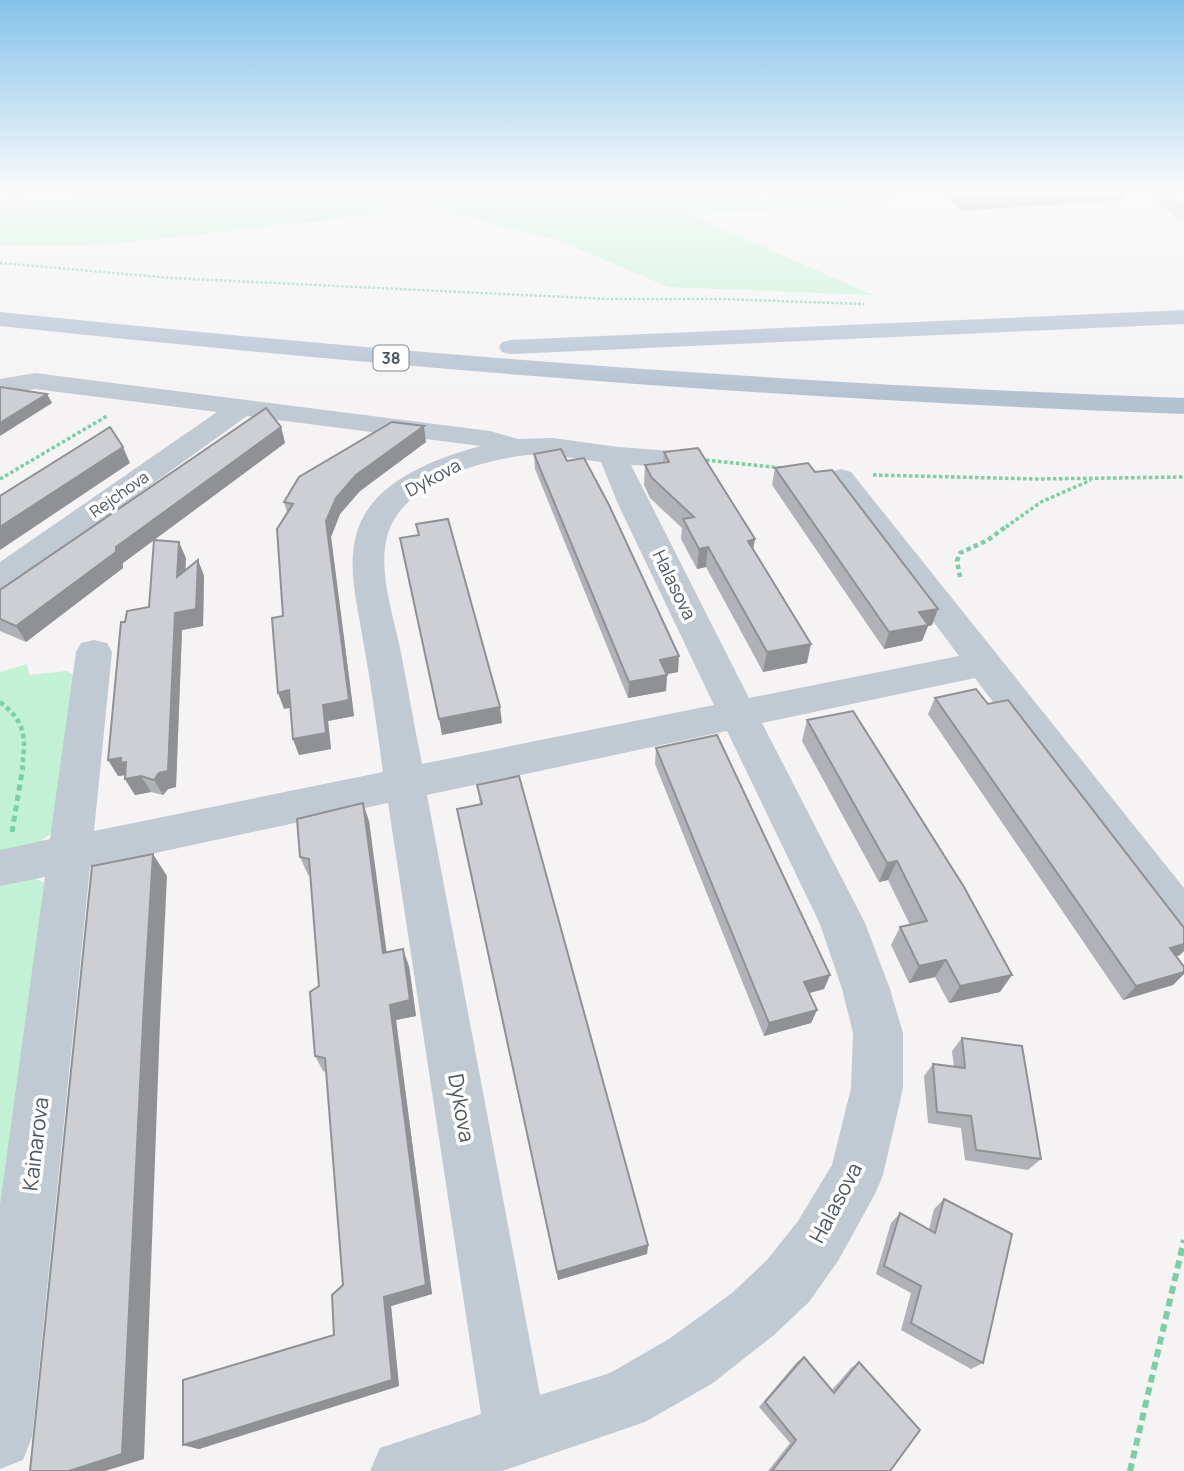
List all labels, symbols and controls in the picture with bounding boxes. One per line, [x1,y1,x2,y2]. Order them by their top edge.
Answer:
road number: 38 [374,346,408,370]
street label: Dykova [401,453,464,502]
street label: Rejchova [85,466,153,522]
street label: Halasova [648,546,702,623]
street label: Dykova [442,1071,482,1144]
street label: Kainarova [15,1095,55,1192]
street label: Halasova [802,1157,868,1248]

